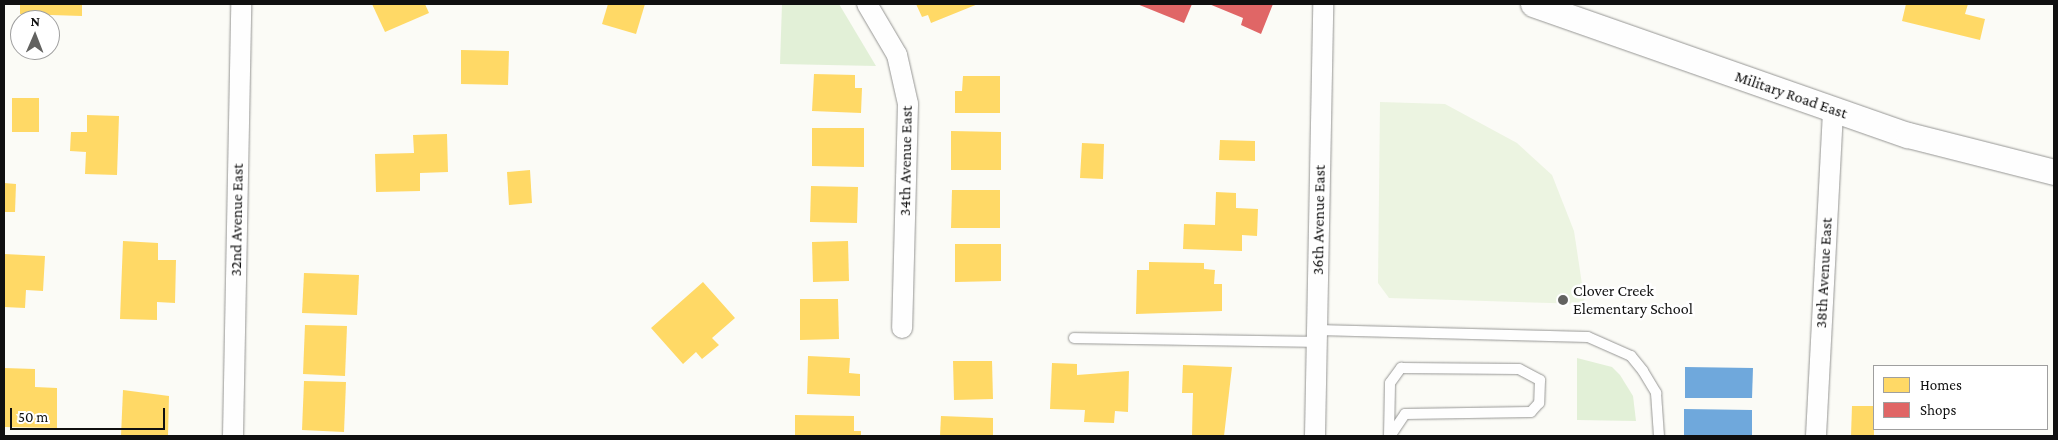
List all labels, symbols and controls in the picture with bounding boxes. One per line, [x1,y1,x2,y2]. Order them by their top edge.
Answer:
north arrow [10,10,60,60]
text: N [30,13,40,29]
street label: Military Road East [1732,67,1850,123]
street label: 34th Avenue East [895,106,917,216]
street label: 32nd Avenue East [226,163,248,277]
street label: 36th Avenue East [1308,165,1330,275]
street label: 38th Avenue East [1812,217,1836,329]
place label: Clover Creek Elementary School [1573,281,1693,319]
marker: Clover Creek Elementary School [1557,294,1569,306]
legend [1873,365,2048,430]
text: Homes [1920,377,1962,393]
scale bar [12,398,168,430]
text: Shops [1920,402,1956,418]
text: 50 m [18,409,48,425]

